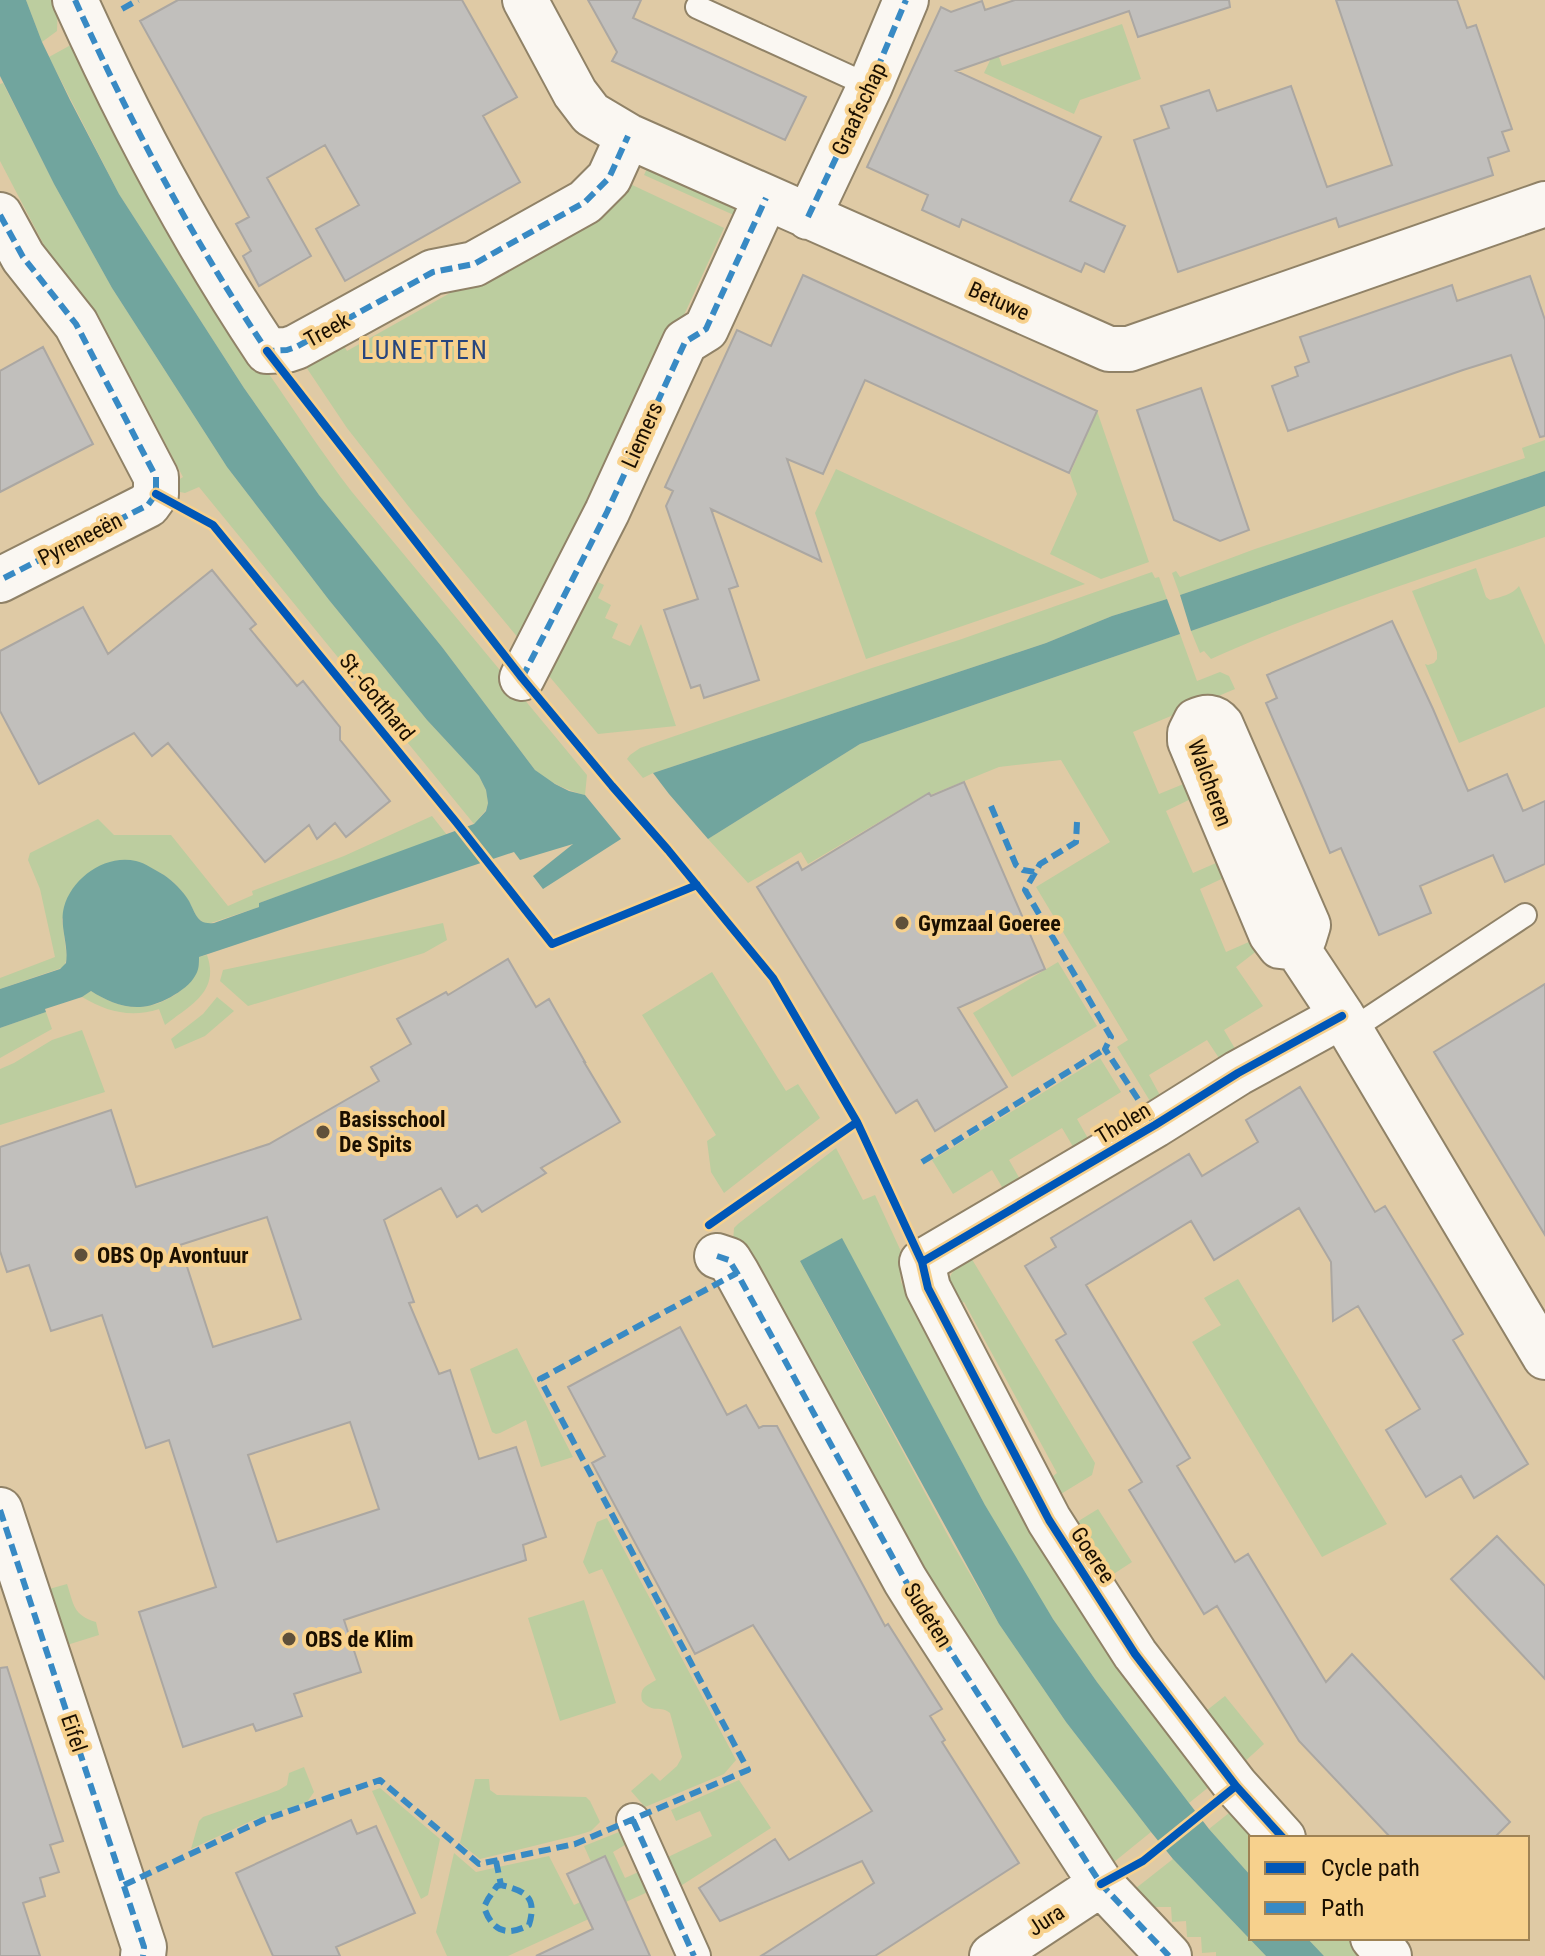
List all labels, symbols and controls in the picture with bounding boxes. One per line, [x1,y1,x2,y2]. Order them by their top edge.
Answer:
street label: Graafschap [827,59,891,159]
street label: Betuwe [965,277,1033,325]
street label: Treek [300,307,354,352]
district label: LUNETTEN [361,335,489,365]
street label: Liemers [616,398,668,472]
street label: Pyreneeën [34,507,126,571]
street label: St.-Gotthard [334,648,420,746]
street label: Walcheren [1183,736,1237,830]
place label: Gymzaal Goeree [918,911,1061,936]
marker: Gymzaal Goeree [893,914,911,932]
street label: Tholen [1091,1097,1155,1149]
place label: Basisschool De Spits [339,1107,446,1157]
marker: Basisschool De Spits [314,1123,332,1141]
place label: OBS Op Avontuur [97,1243,249,1268]
marker: OBS Op Avontuur [72,1246,90,1264]
street label: Goeree [1066,1522,1120,1588]
street label: Sudeten [899,1578,957,1652]
place label: OBS de Klim [305,1627,414,1652]
marker: OBS de Klim [280,1630,298,1648]
street label: Eifel [56,1711,92,1755]
legend [1249,1836,1529,1940]
text: Cycle path [1321,1854,1420,1882]
text: Path [1321,1894,1364,1922]
street label: Jura [1023,1899,1069,1941]

